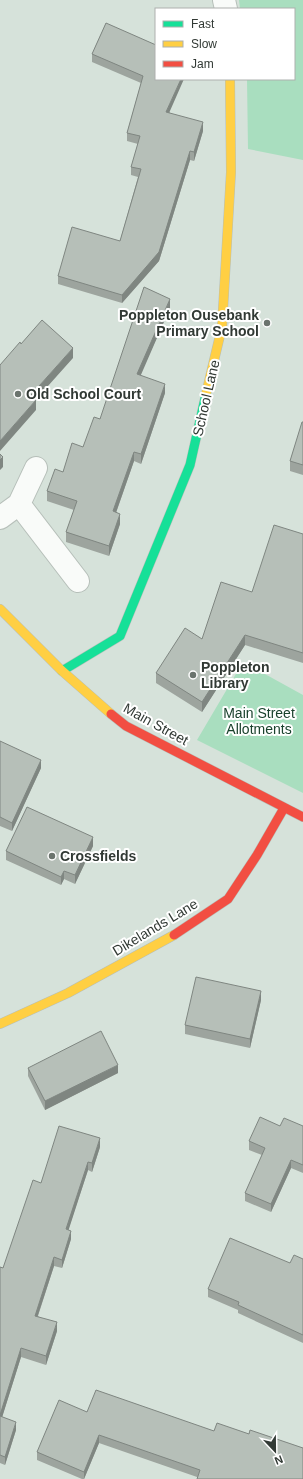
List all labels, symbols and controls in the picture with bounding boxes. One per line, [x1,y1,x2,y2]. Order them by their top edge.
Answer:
legend [155,8,295,80]
text: Fast [191,17,215,31]
text: Slow [191,37,217,51]
text: Jam [191,57,214,71]
place label: Poppleton Ousebank Primary School [119,307,259,339]
marker: Poppleton Ousebank Primary School [262,318,272,328]
street label: School Lane [189,358,223,438]
place label: Old School Court [26,386,141,402]
marker: Old School Court [13,389,23,399]
place label: Poppleton Library [201,659,269,691]
marker: Poppleton Library [188,670,198,680]
street label: Main Street [121,700,191,748]
park label: Main Street Allotments [223,705,295,737]
place label: Crossfields [60,848,136,864]
marker: Crossfields [47,851,57,861]
street label: Dikelands Lane [110,895,201,959]
north arrow [255,1431,295,1471]
text: N [273,1453,285,1467]

